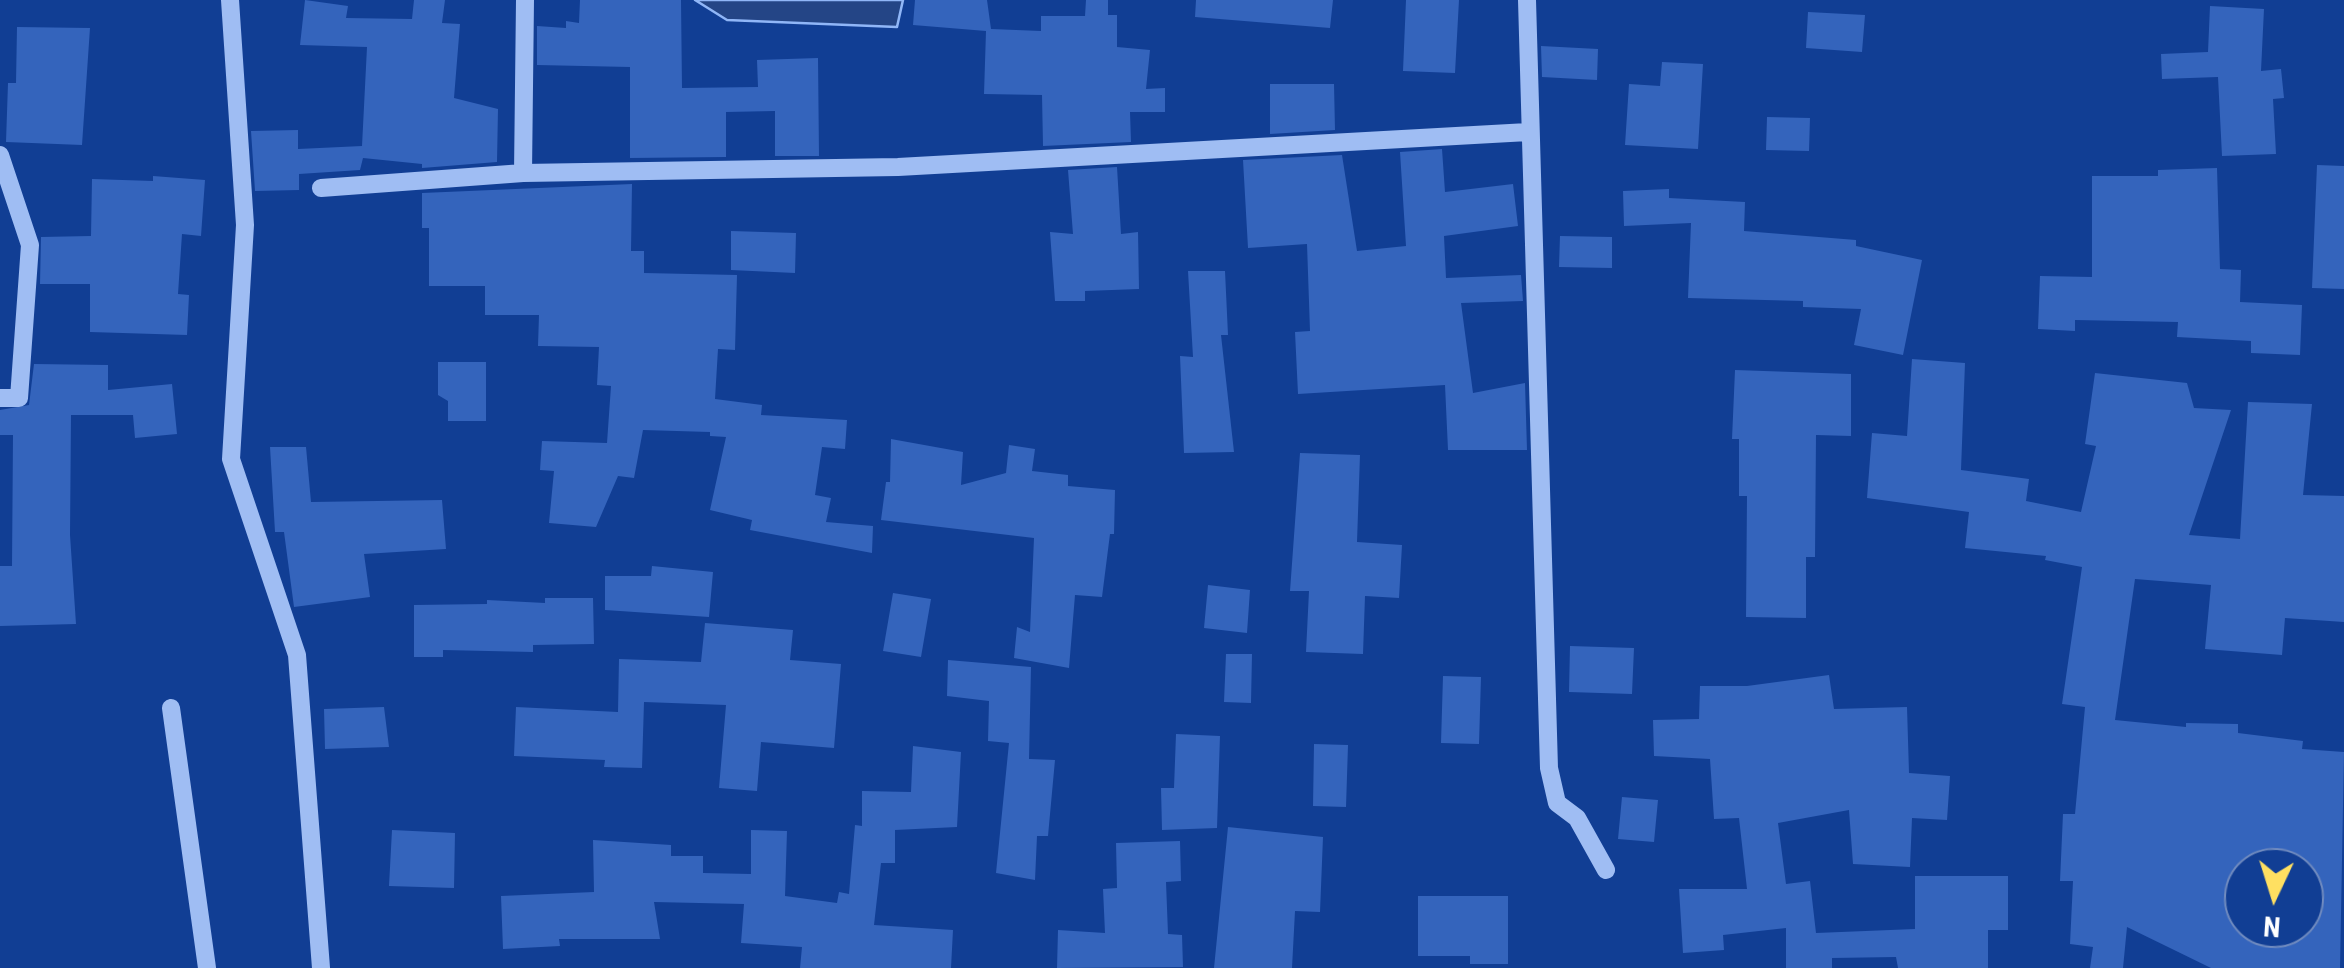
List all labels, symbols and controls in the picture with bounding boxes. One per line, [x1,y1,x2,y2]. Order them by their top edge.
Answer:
north arrow [2224,848,2324,948]
text: N [2262,909,2282,943]

